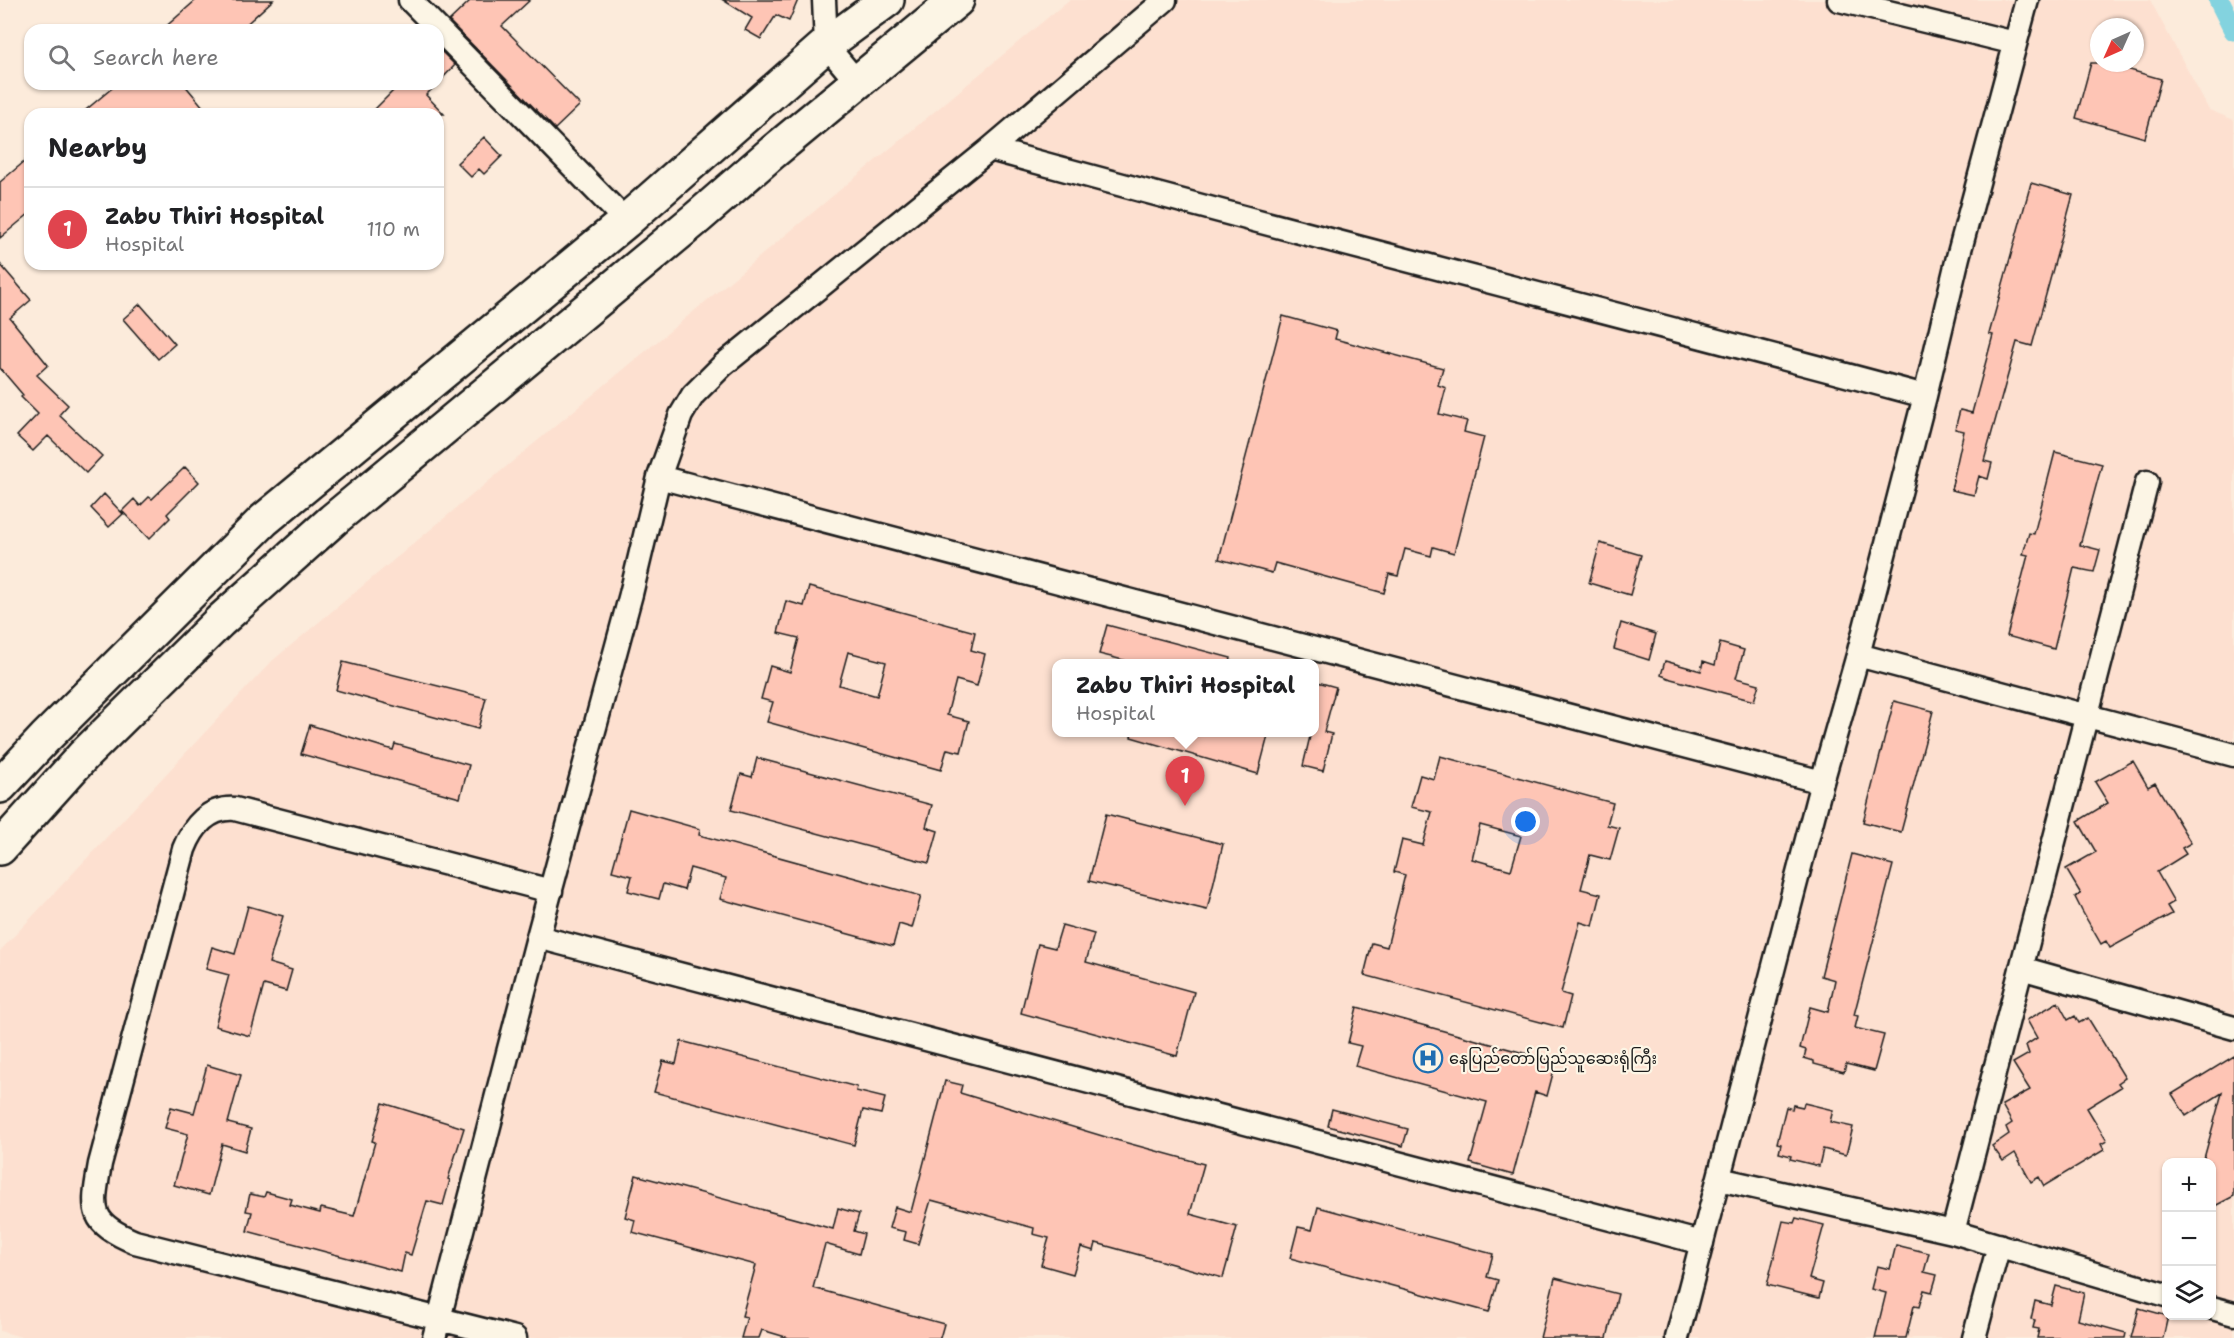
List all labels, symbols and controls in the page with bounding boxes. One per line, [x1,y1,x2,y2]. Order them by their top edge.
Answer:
north arrow [2090,18,2144,72]
search box [24,24,444,90]
icon: search [45,41,78,74]
text: Search here [93,43,219,72]
text: Nearby [48,130,147,165]
text: Zabu Thiri Hospital [105,202,324,231]
text: 1 [63,216,72,242]
text: 110 m [366,216,420,242]
text: Hospital [105,231,184,257]
popup [1052,659,1319,737]
text: Zabu Thiri Hospital [1076,671,1295,700]
text: Hospital [1076,700,1155,726]
pin: 1 [1166,756,1204,806]
your location [1511,807,1540,836]
hospital icon: နေပြည်တော်ပြည်သူဆေးရုံကြီး [1412,1042,1444,1074]
place label: နေပြည်တော်ပြည်သူဆေးရုံကြီး [1449,1047,1657,1073]
map controls [2162,1158,2216,1320]
button: + [2162,1158,2216,1212]
button: − [2162,1212,2216,1266]
button: layers [2162,1266,2216,1320]

